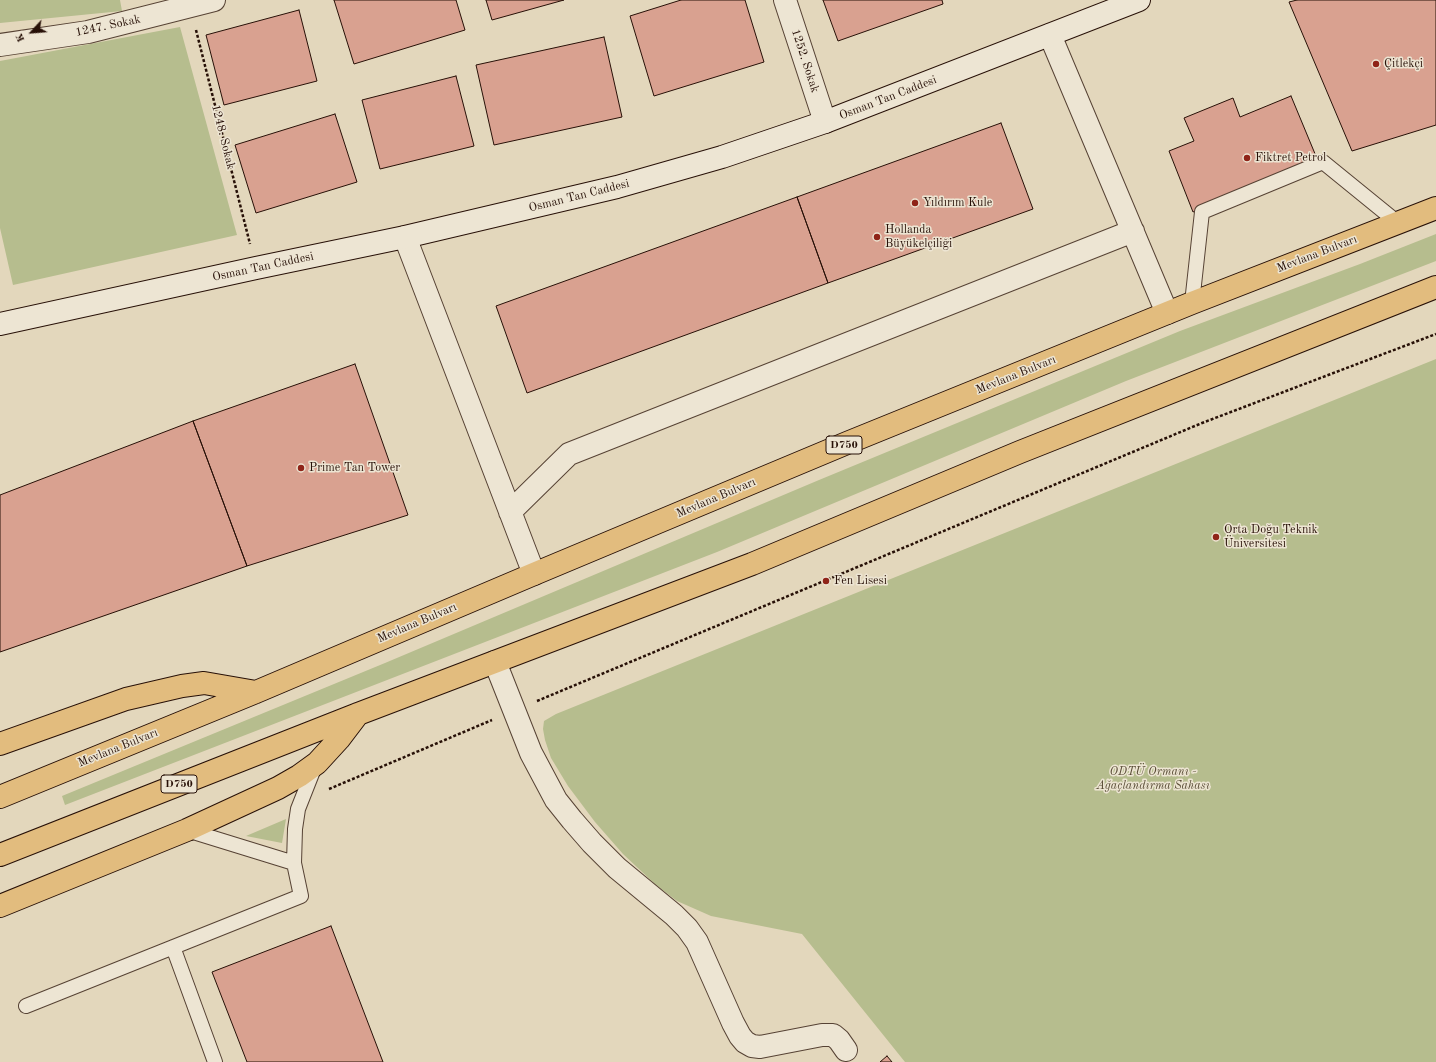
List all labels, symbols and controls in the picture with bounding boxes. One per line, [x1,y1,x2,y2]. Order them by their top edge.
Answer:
north arrow [12,12,52,52]
street label: 1247. Sokak [74,12,142,40]
street label: 1252. Sokak [788,27,822,95]
text: K [14,31,28,44]
place label: Çitlekçi [1384,57,1423,71]
marker: Çitlekçi [1371,59,1381,69]
street label: Osman Tan Caddesi [837,73,939,123]
street label: 1248. Sokak [208,103,238,171]
place label: Fiktret Petrol [1255,151,1326,165]
marker: Fiktret Petrol [1242,153,1252,163]
street label: Osman Tan Caddesi [527,177,631,215]
place label: Yıldırım Kule [923,196,992,210]
marker: Yıldırım Kule [910,198,920,208]
place label: Hollanda Büyükelçiliği [885,223,952,251]
marker: Hollanda Büyükelçiliği [872,232,882,242]
street label: Mevlana Bulvarı [1275,232,1359,276]
street label: Osman Tan Caddesi [211,249,315,285]
street label: Mevlana Bulvarı [974,352,1058,398]
road number: D750 [826,436,862,454]
place label: Prime Tan Tower [309,461,400,475]
marker: Prime Tan Tower [296,463,306,473]
street label: Mevlana Bulvarı [674,475,758,521]
place label: Orta Doğu Teknik Üniversitesi [1224,523,1318,551]
marker: Orta Doğu Teknik Üniversitesi [1211,532,1221,542]
place label: Fen Lisesi [834,574,887,588]
marker: Fen Lisesi [821,576,831,586]
street label: Mevlana Bulvarı [375,600,459,646]
street label: Mevlana Bulvarı [76,725,160,771]
park label: ODTÜ Ormanı - Ağaçlandırma Sahası [1096,765,1210,793]
road number: D750 [161,775,197,793]

